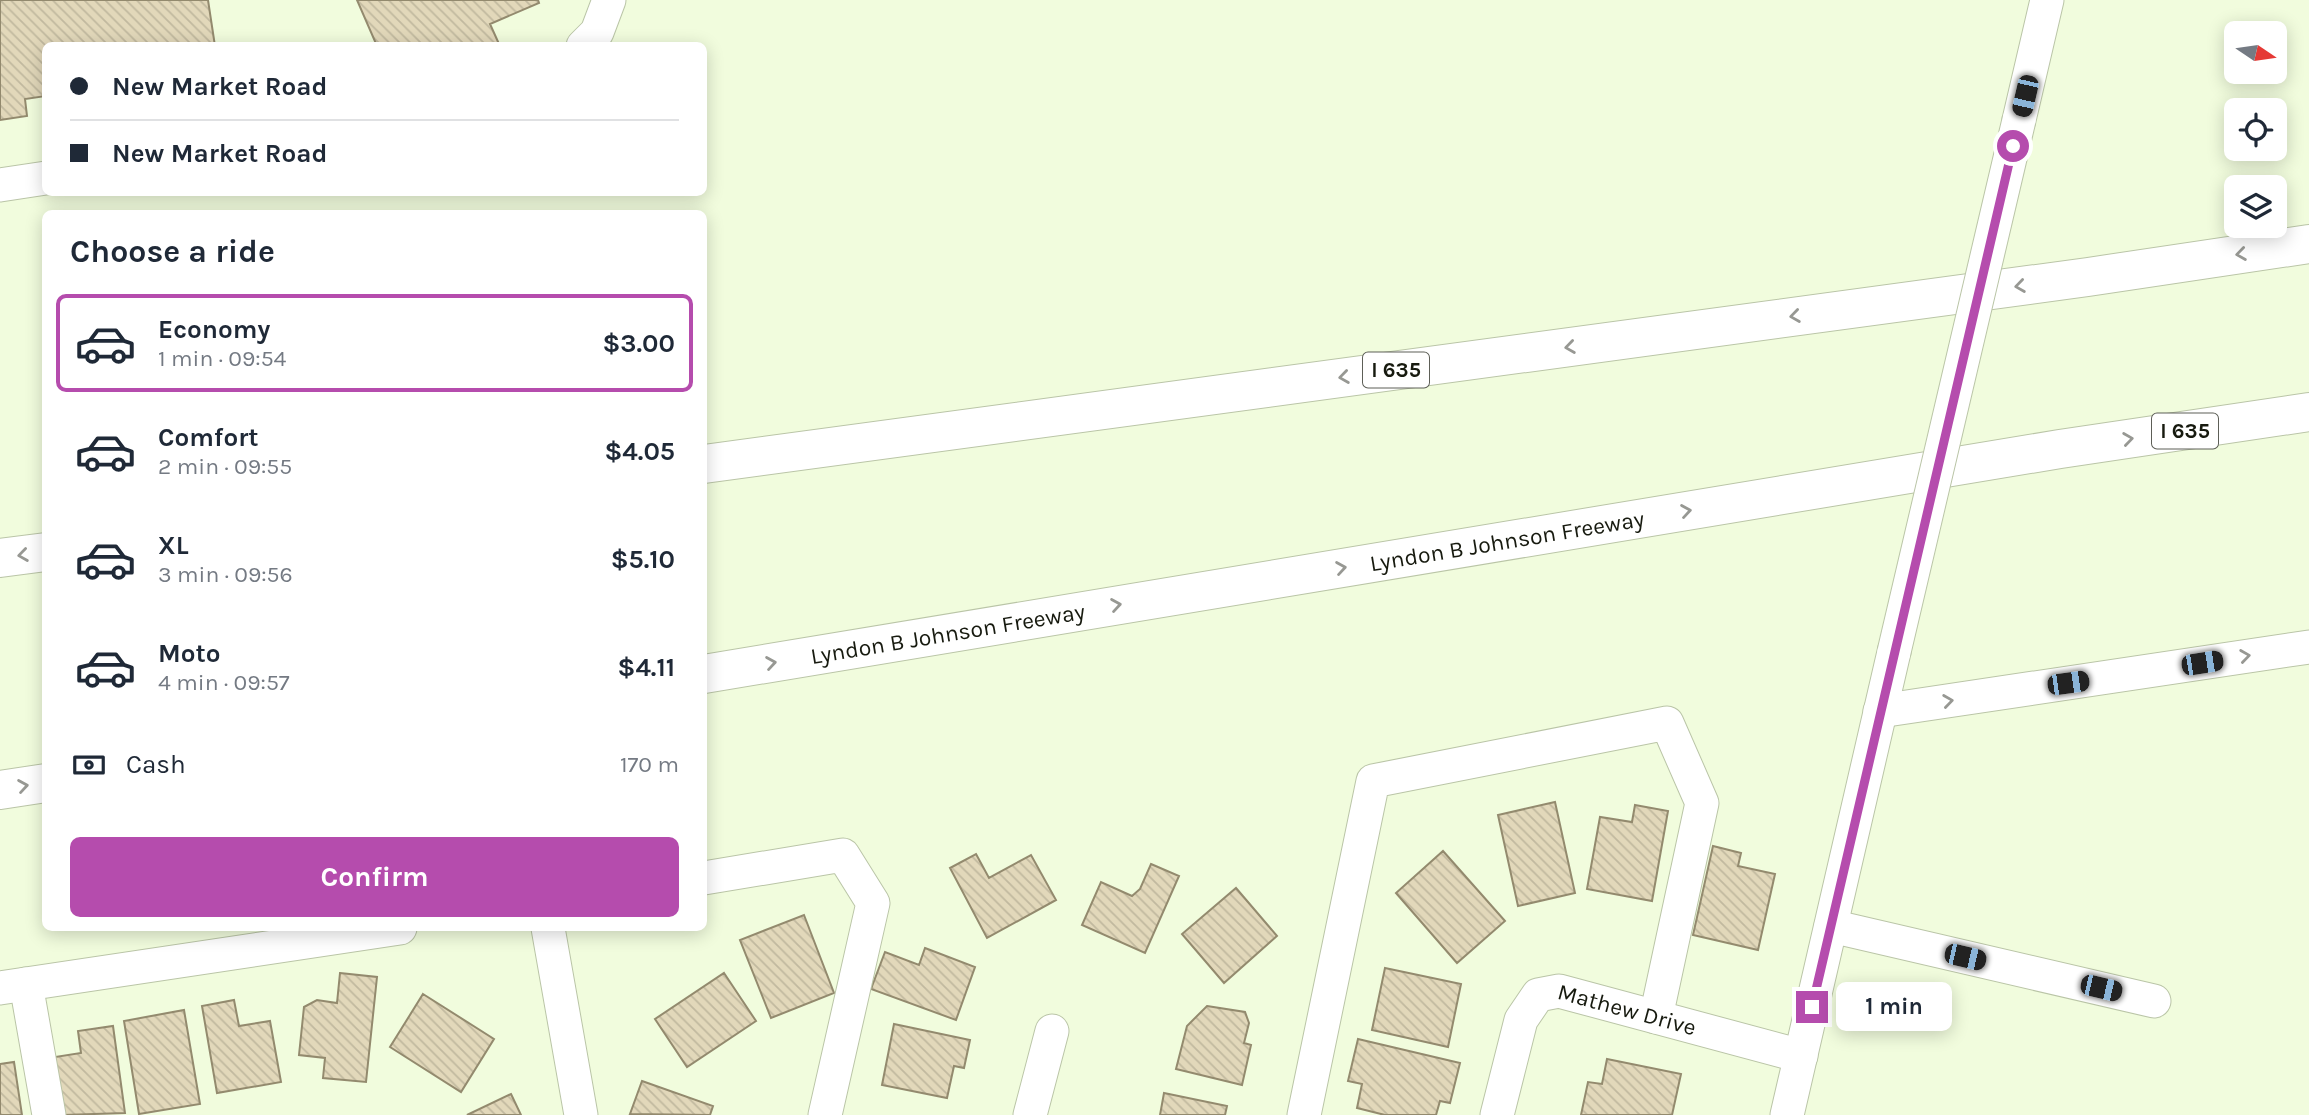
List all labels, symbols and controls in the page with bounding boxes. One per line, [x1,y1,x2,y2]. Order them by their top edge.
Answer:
north arrow [2224,21,2287,84]
map controls [2224,21,2287,238]
text: New Market Road [112,71,327,102]
car [2011,73,2040,119]
button: locate [2224,98,2287,161]
route start [1997,130,2029,162]
text: New Market Road [112,138,327,169]
button: layers [2224,175,2287,238]
text: Choose a ride [70,233,275,270]
one-way arrow [2236,246,2247,261]
one-way arrow [2015,278,2026,293]
one-way arrow [1789,309,1801,324]
icon: car [74,312,137,375]
text: Economy [158,314,270,345]
text: $3.00 [602,328,675,359]
one-way arrow [1564,339,1575,354]
text: 1 min · 09:54 [158,345,286,372]
road number: I 635 [1363,352,1429,388]
one-way arrow [1338,370,1350,385]
road number: I 635 [2152,414,2218,448]
icon: car [74,420,137,483]
text: Comfort [158,422,259,453]
one-way arrow [2122,432,2134,447]
text: $4.05 [604,436,675,467]
text: 2 min · 09:55 [158,453,292,480]
one-way arrow [1680,504,1692,519]
street label: Lyndon B Johnson Freeway [1368,505,1647,577]
icon: car [74,528,137,591]
text: XL [158,530,189,561]
text: $5.10 [611,544,675,575]
one-way arrow [17,548,29,563]
text: 3 min · 09:56 [158,561,293,588]
one-way arrow [1335,561,1347,576]
street label: Lyndon B Johnson Freeway [808,597,1087,670]
one-way arrow [1110,598,1122,613]
icon: car [74,636,137,699]
text: Moto [158,638,220,669]
car [2180,649,2225,677]
one-way arrow [2240,649,2251,664]
text: $4.11 [617,652,675,683]
one-way arrow [765,656,777,671]
text: 4 min · 09:57 [158,669,290,696]
car [2046,670,2091,696]
one-way arrow [1942,693,1954,708]
icon: cash [70,746,108,784]
text: Cash [126,749,186,780]
text: 170 m [620,751,679,778]
one-way arrow [17,779,29,794]
button: Confirm [70,837,679,917]
car [1943,942,1988,972]
car [2079,973,2124,1003]
street label: Mathew Drive [1555,978,1699,1041]
callout: 1 min [1836,982,1952,1032]
route end [1796,991,1828,1023]
text: 1 min [1865,993,1923,1020]

